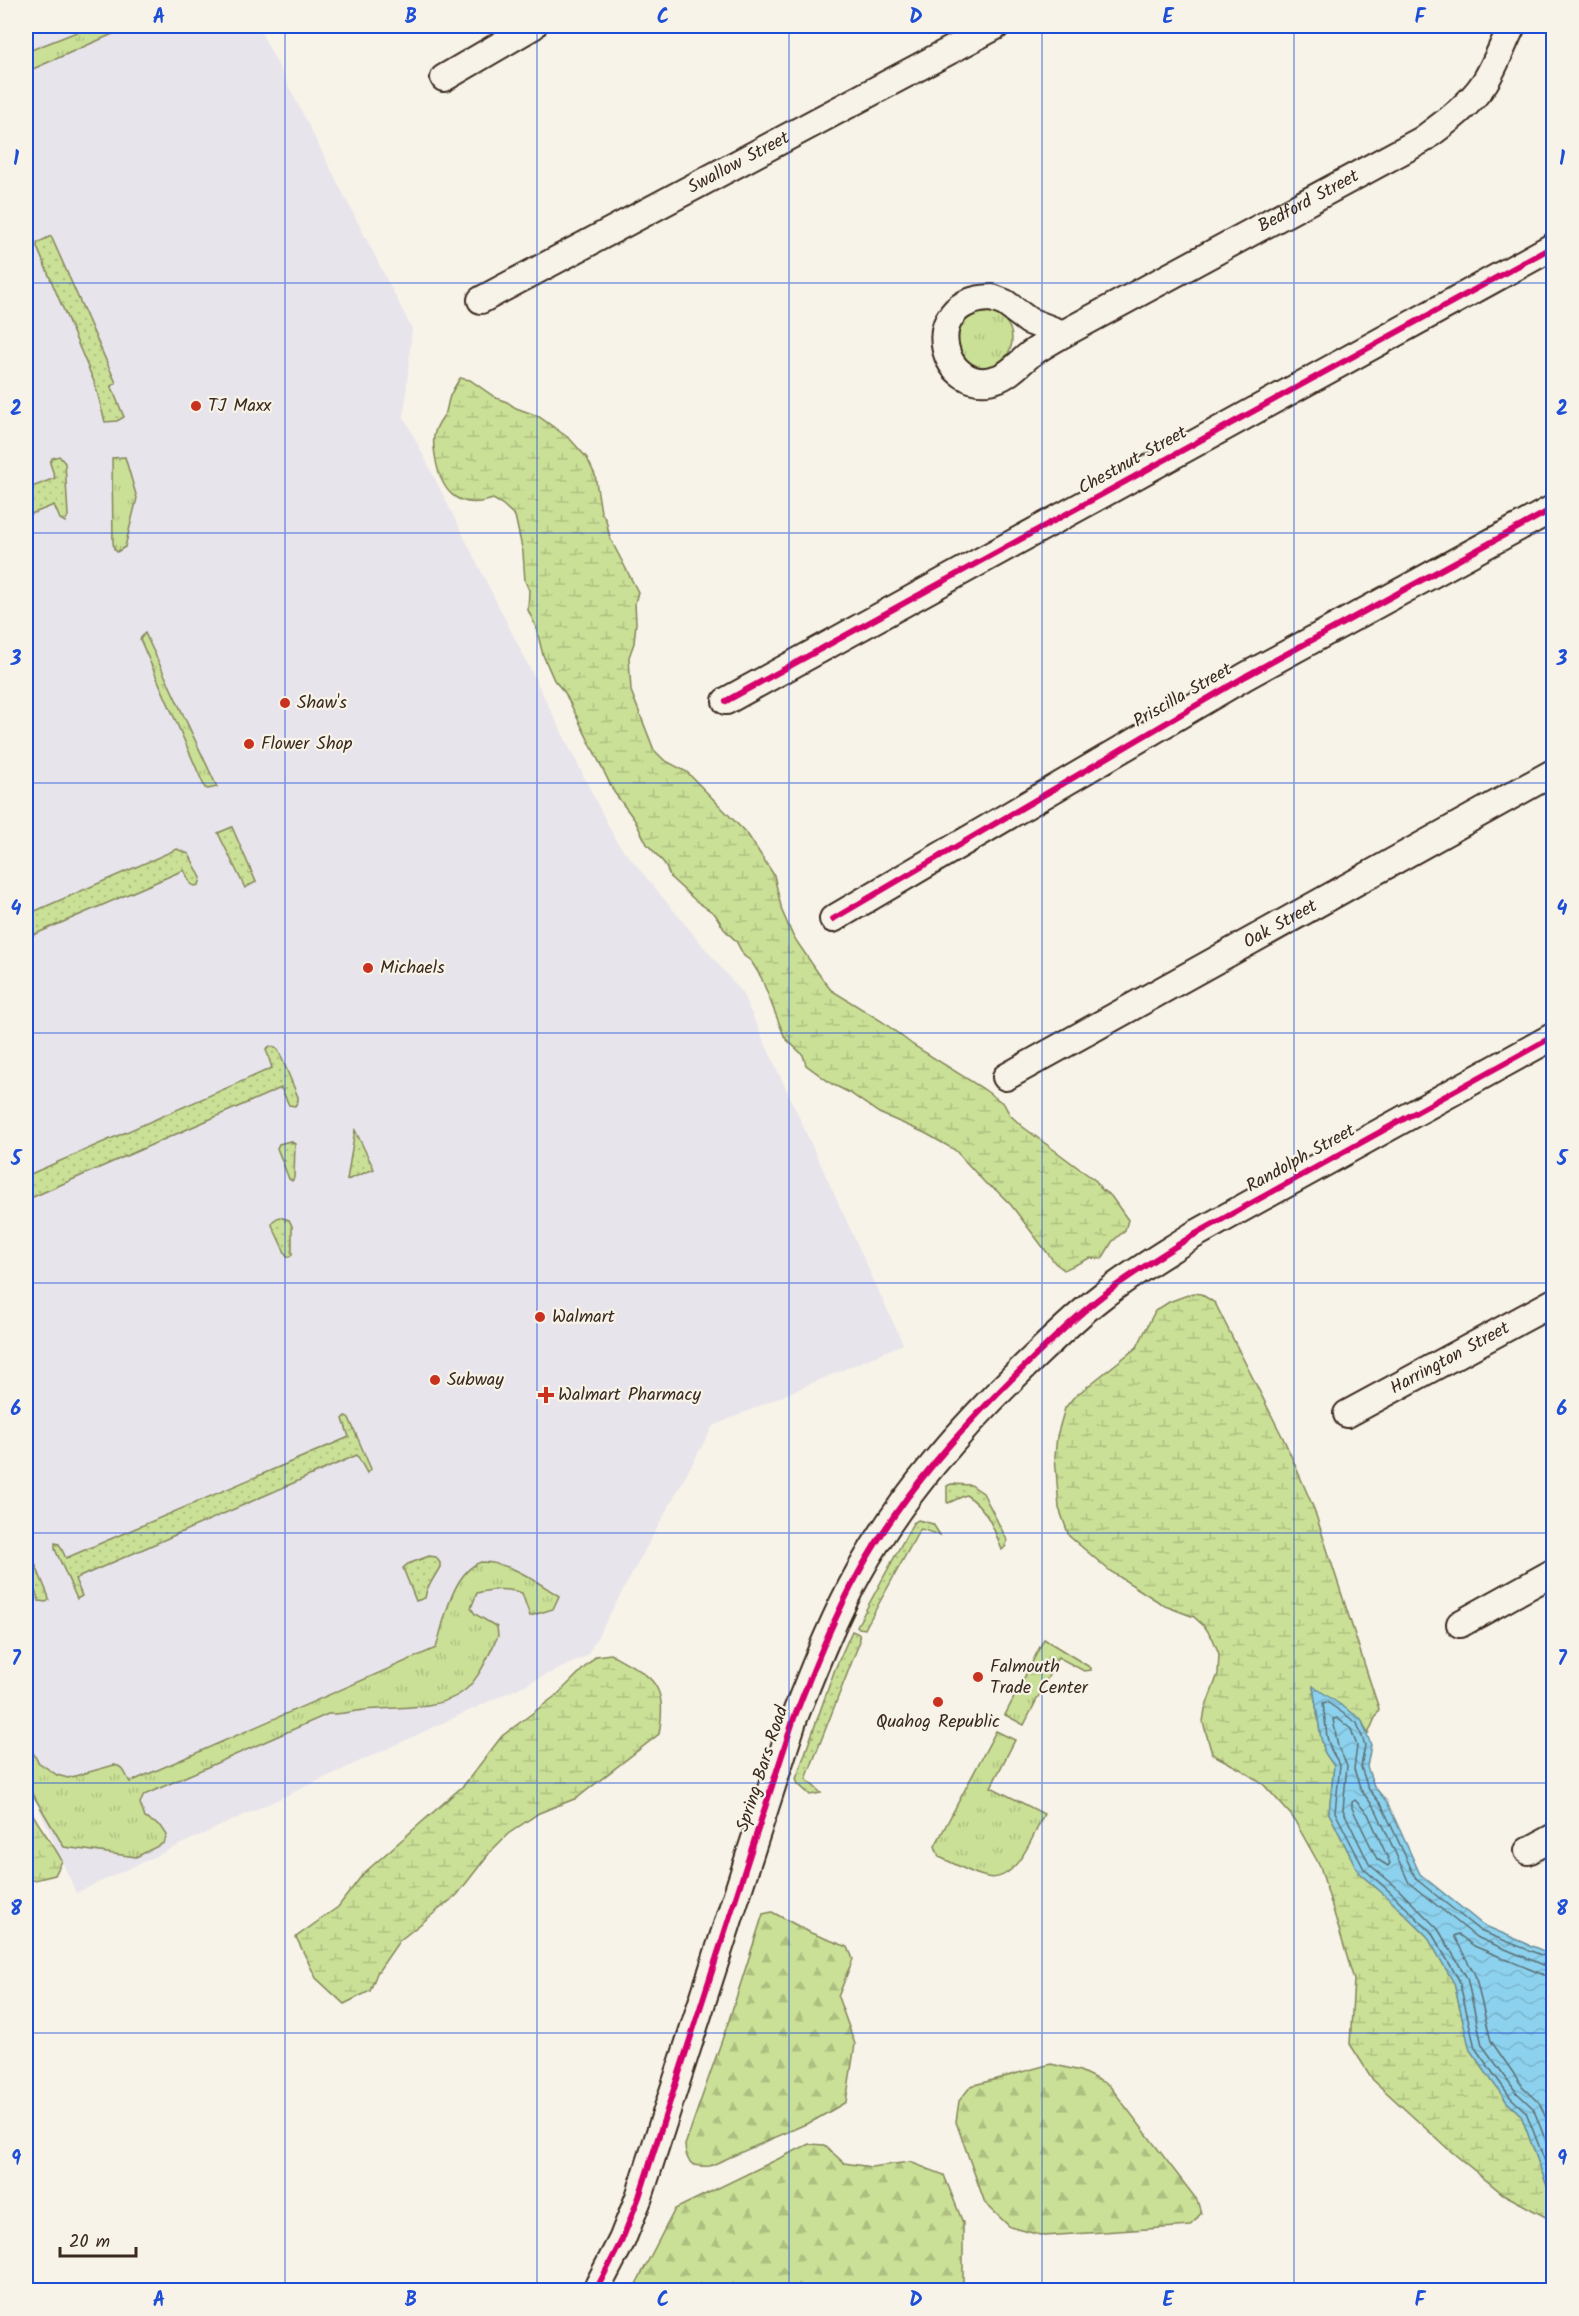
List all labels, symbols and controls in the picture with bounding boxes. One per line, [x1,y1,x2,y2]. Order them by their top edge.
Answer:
text: A [153,2,165,34]
text: B [405,2,417,34]
text: C [657,2,669,34]
text: D [909,2,923,34]
text: E [1162,2,1174,34]
text: F [1415,2,1427,34]
street label: Swallow Street [682,123,796,202]
text: 1 [13,144,19,176]
text: 1 [1559,144,1565,176]
street label: Bedford Street [1253,162,1365,241]
place label: TJ Maxx [208,392,272,421]
text: 2 [10,394,22,426]
text: 2 [1556,394,1568,426]
marker: TJ Maxx [189,399,203,413]
street label: Chestnut Street [1073,418,1194,503]
text: 3 [10,644,22,676]
text: 3 [1556,644,1568,676]
street label: Priscilla Street [1128,655,1239,736]
place label: Shaw's [297,689,347,718]
marker: Shaw's [278,696,292,710]
place label: Flower Shop [261,730,353,759]
marker: Flower Shop [242,737,256,751]
street label: Oak Street [1238,891,1324,957]
text: 4 [11,894,22,926]
text: 4 [1557,894,1568,926]
place label: Michaels [380,954,445,983]
marker: Michaels [361,961,375,975]
street label: Randolph Street [1241,1116,1362,1201]
text: 5 [10,1144,23,1176]
text: 5 [1556,1144,1569,1176]
place label: Walmart [552,1303,616,1332]
marker: Walmart [533,1310,547,1324]
street label: Harrington Street [1385,1314,1516,1403]
place label: Subway [447,1366,504,1395]
marker: Subway [428,1373,442,1387]
place label: Walmart Pharmacy [558,1381,701,1410]
marker: Walmart Pharmacy [539,1388,553,1402]
text: 6 [11,1394,22,1426]
text: 6 [1557,1394,1568,1426]
text: 7 [11,1644,21,1676]
text: 7 [1557,1644,1567,1676]
place label: Falmouth Trade Center [990,1653,1089,1703]
marker: Falmouth Trade Center [971,1670,985,1684]
marker: Quahog Republic [931,1695,945,1709]
street label: Spring Bars Road [729,1701,797,1836]
place label: Quahog Republic [876,1708,1000,1737]
text: 8 [10,1894,22,1926]
text: 8 [1556,1894,1568,1926]
text: 9 [11,2144,21,2176]
text: 9 [1557,2144,1567,2176]
scale bar [60,2220,136,2258]
text: 20 m [69,2228,110,2257]
text: A [153,2285,165,2316]
text: B [405,2285,417,2316]
text: C [657,2285,669,2316]
text: D [909,2285,923,2316]
text: E [1162,2285,1174,2316]
text: F [1415,2285,1427,2316]

